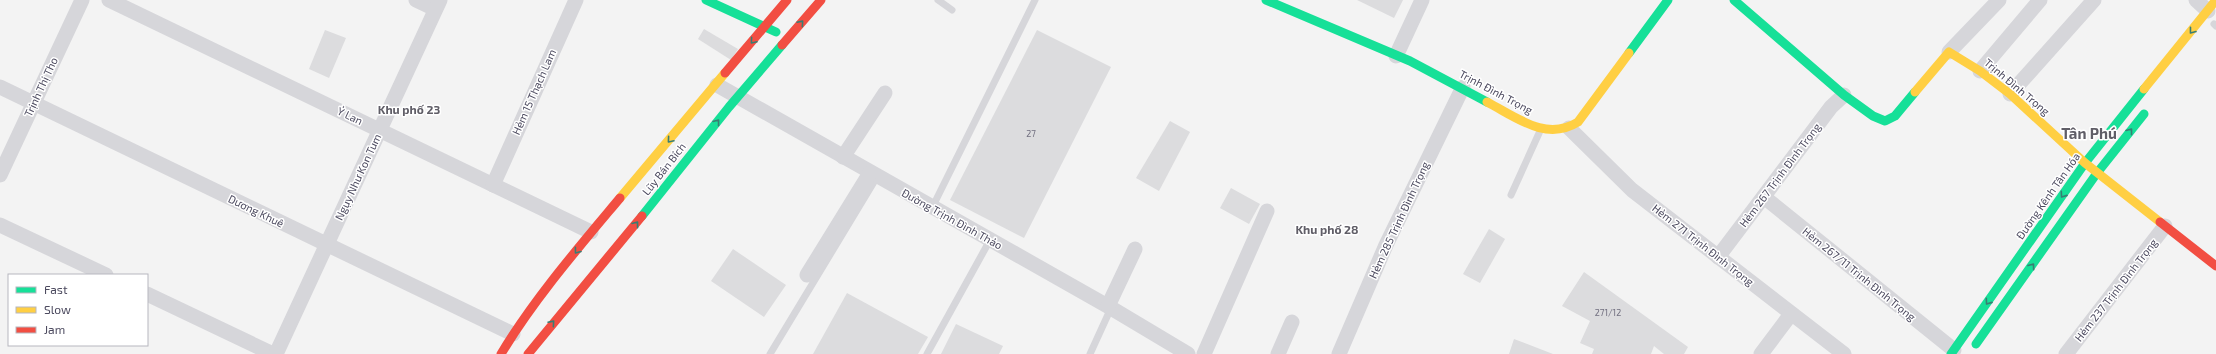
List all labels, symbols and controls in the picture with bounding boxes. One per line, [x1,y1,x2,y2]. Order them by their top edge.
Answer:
one-way arrow [796,20,803,28]
one-way arrow [2190,27,2197,34]
one-way arrow [751,36,758,43]
street label: Hẻm 15 Thạch Lam [509,47,559,137]
street label: Trịnh Thị Tho [21,55,61,119]
street label: Trịnh Đình Trọng [1981,56,2053,118]
street label: Trịnh Đình Trọng [1457,67,1535,117]
district label: Khu phố 23 [378,102,440,116]
street label: Ỷ Lan [335,104,365,127]
one-way arrow [712,119,719,126]
street label: Hẻm 267 Trịnh Đình Trọng [1736,120,1824,230]
district label: Tân Phú [2061,124,2117,142]
house number: 27 [1026,128,1036,139]
one-way arrow [2125,129,2132,136]
street label: Ngụy Như Kon Tum [332,132,384,222]
one-way arrow [667,136,674,143]
street label: Lũy Bán Bích [639,140,688,198]
street label: Đường Kênh Tân Hóa [2013,150,2082,241]
street label: Hẻm 285 Trịnh Đình Trọng [1366,159,1432,281]
street label: Đường Trịnh Đình Thảo [899,186,1005,252]
street label: Dương Khuê [226,191,286,230]
one-way arrow [2061,191,2068,198]
street label: Hẻm 271 Trịnh Đình Trọng [1649,201,1757,289]
one-way arrow [631,221,638,228]
district label: Khu phố 28 [1295,222,1359,236]
street label: Hẻm 267/11 Trịnh Đình Trọng [1800,224,1918,324]
street label: Hẻm 237 Trịnh Đình Trọng [2071,236,2161,344]
one-way arrow [575,247,582,254]
one-way arrow [2027,263,2034,270]
legend [8,274,148,346]
text: Fast [44,282,68,296]
one-way arrow [1986,297,1993,304]
text: Slow [44,302,71,316]
house number: 271/12 [1595,307,1621,318]
one-way arrow [547,321,554,328]
text: Jam [44,322,65,336]

